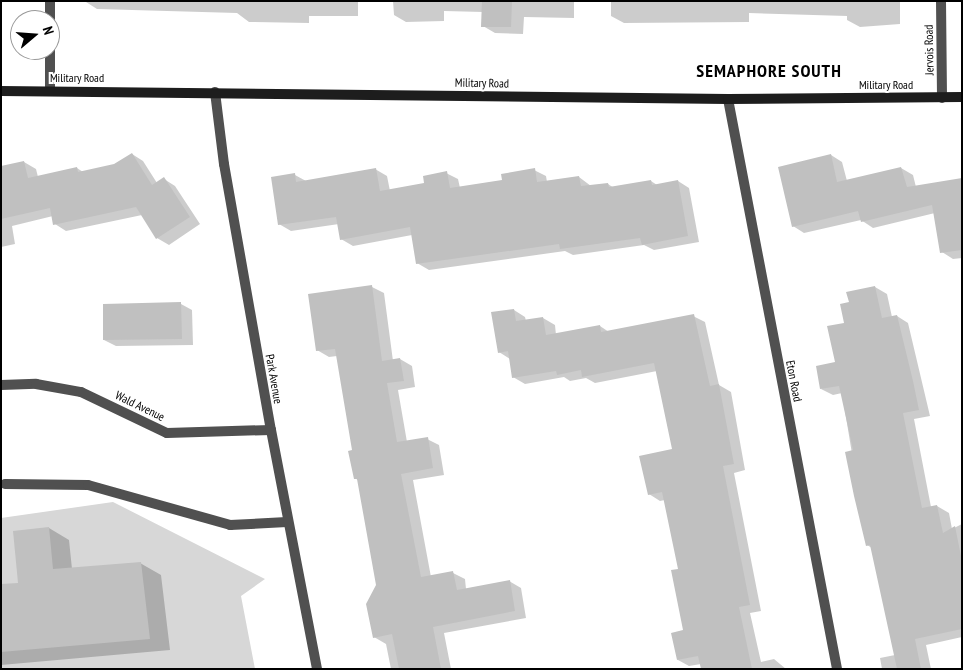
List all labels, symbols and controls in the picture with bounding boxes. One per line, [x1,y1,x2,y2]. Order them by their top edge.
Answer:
north arrow [10,10,60,60]
text: N [39,24,58,37]
street label: Jervois Road [921,25,937,75]
district label: SEMAPHORE SOUTH [694,60,844,82]
street label: Military Road [50,71,104,85]
street label: Military Road [455,75,509,91]
street label: Military Road [859,78,913,92]
street label: Park Avenue [263,353,285,405]
street label: Eton Road [783,359,805,403]
street label: Wald Avenue [113,388,167,424]

